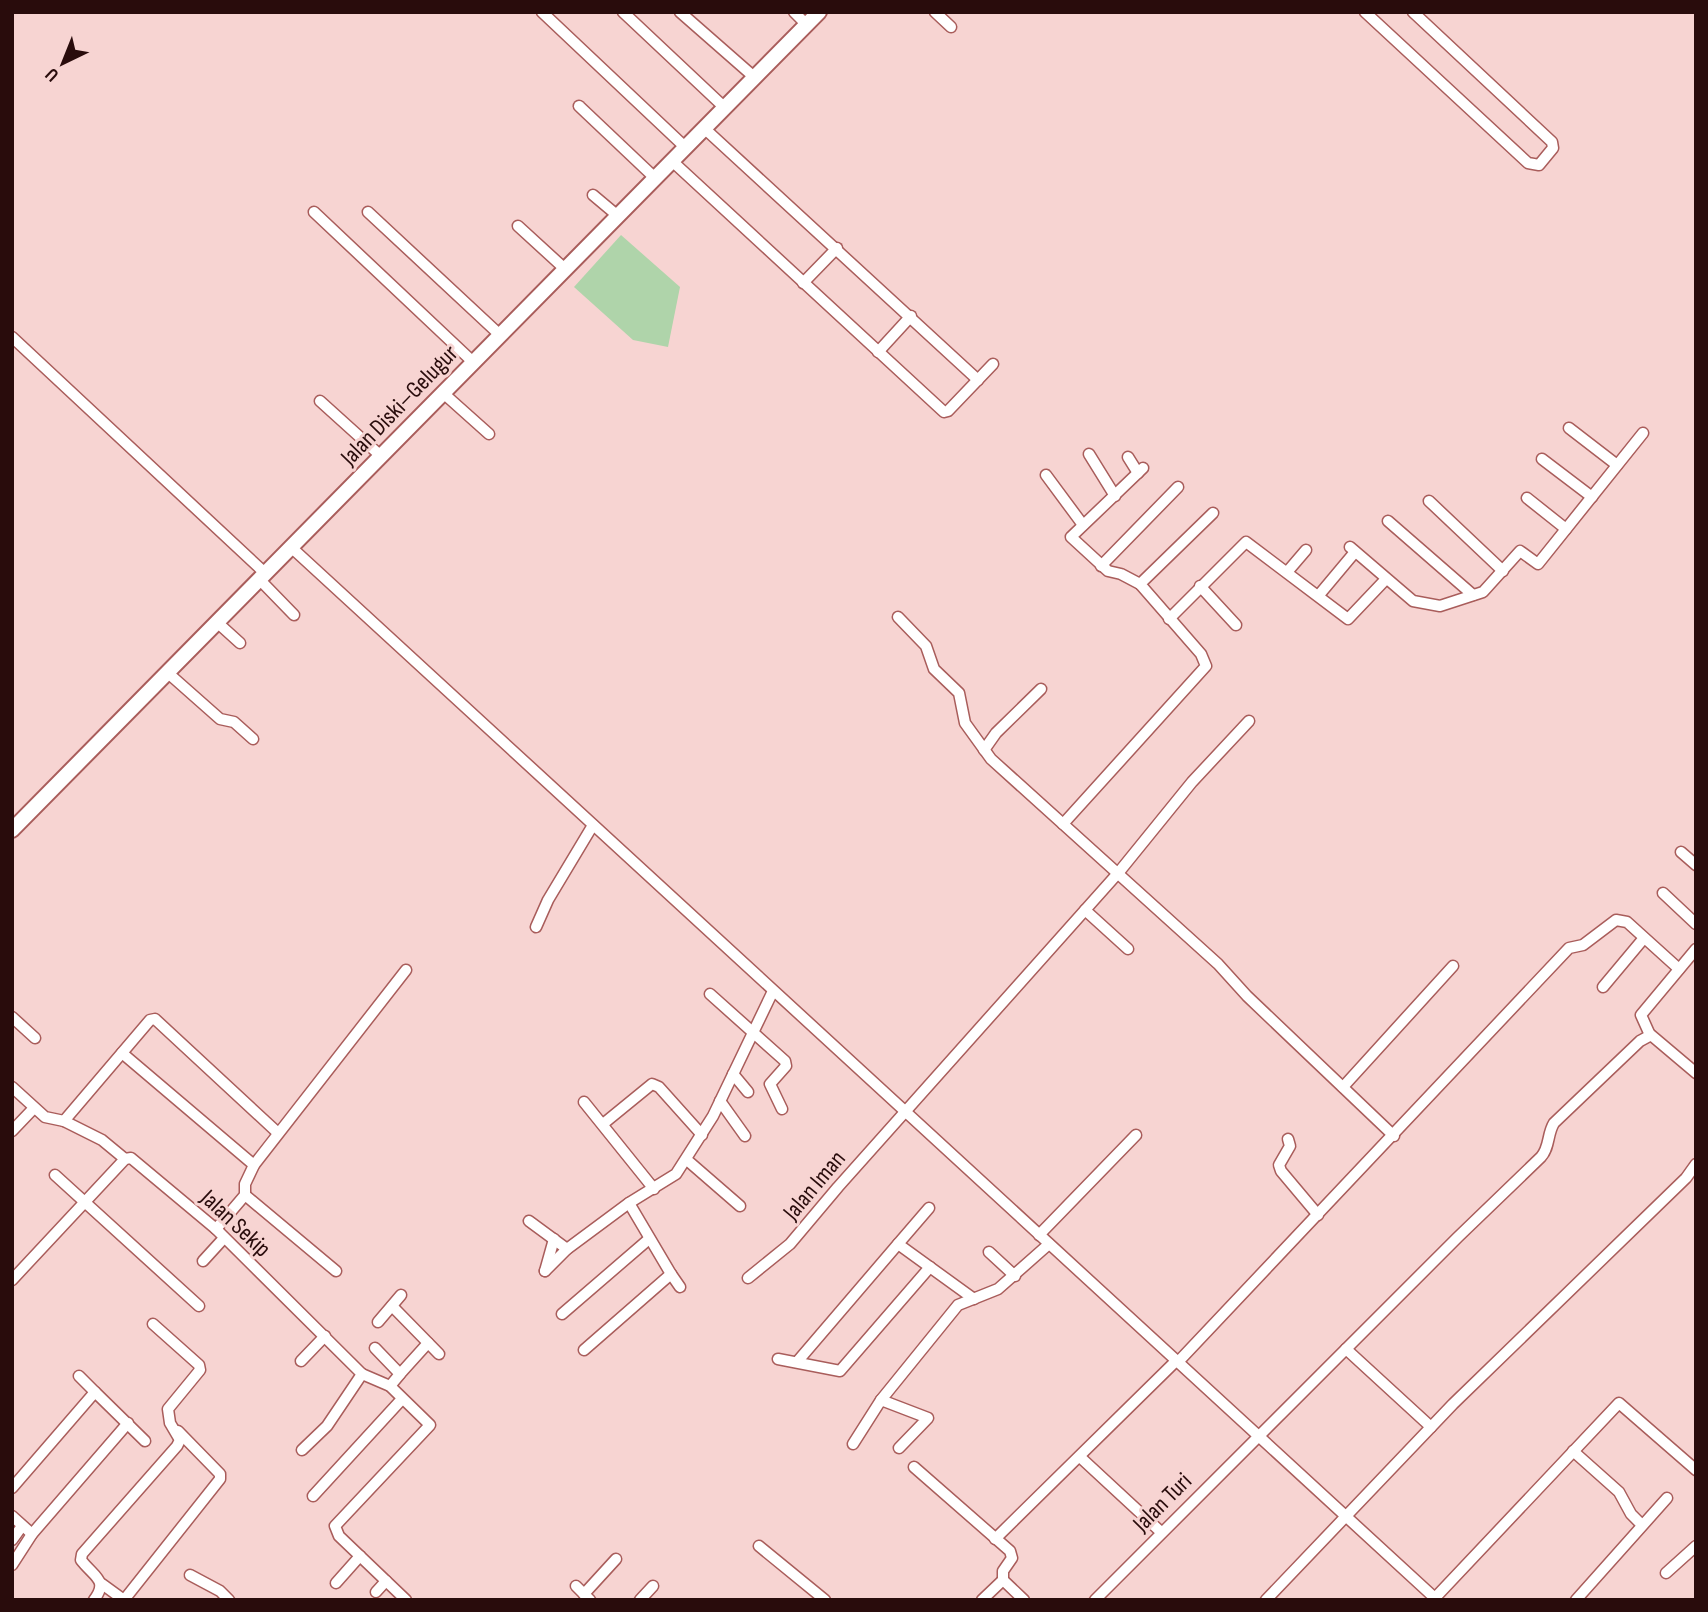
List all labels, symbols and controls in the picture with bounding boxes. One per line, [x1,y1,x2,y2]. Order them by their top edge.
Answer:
north arrow [28,28,98,98]
text: U [41,63,64,86]
street label: Jalan Diski–Gelugur [334,339,464,472]
street label: Jalan Iman [776,1145,852,1227]
street label: Jalan Sekip [194,1183,277,1263]
street label: Jalan Turi [1126,1467,1198,1539]

